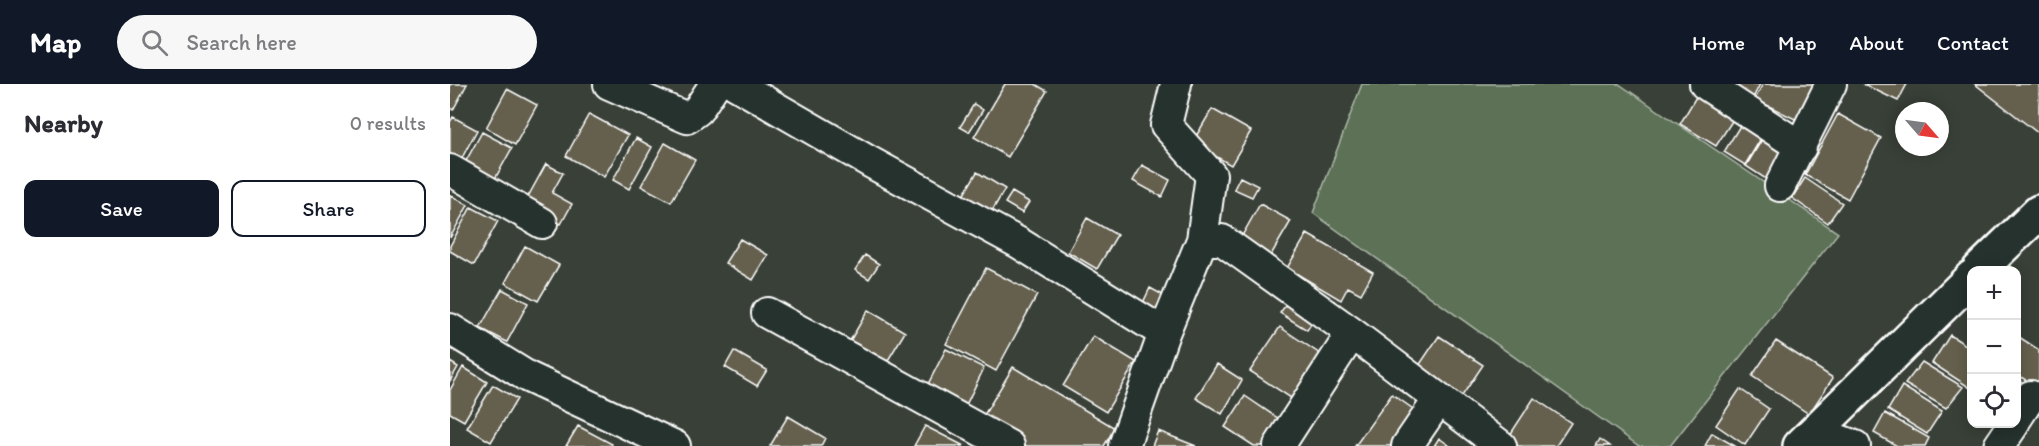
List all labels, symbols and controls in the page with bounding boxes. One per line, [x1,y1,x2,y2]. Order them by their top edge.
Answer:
search box [117,15,537,69]
text: Map [30,25,81,59]
icon: search [138,26,171,59]
text: Search here [186,29,297,56]
text: Home [1692,30,1745,55]
text: Map [1778,30,1817,55]
text: About [1850,30,1904,55]
text: Contact [1937,30,2009,55]
north arrow [1895,102,1949,156]
text: Nearby [24,107,103,139]
text: 0 results [350,111,426,135]
button: Save [24,180,219,237]
button: Share [231,180,426,237]
map controls [1967,266,2021,428]
button: + [1967,266,2021,320]
button: − [1967,320,2021,374]
button: locate [1967,374,2021,428]

